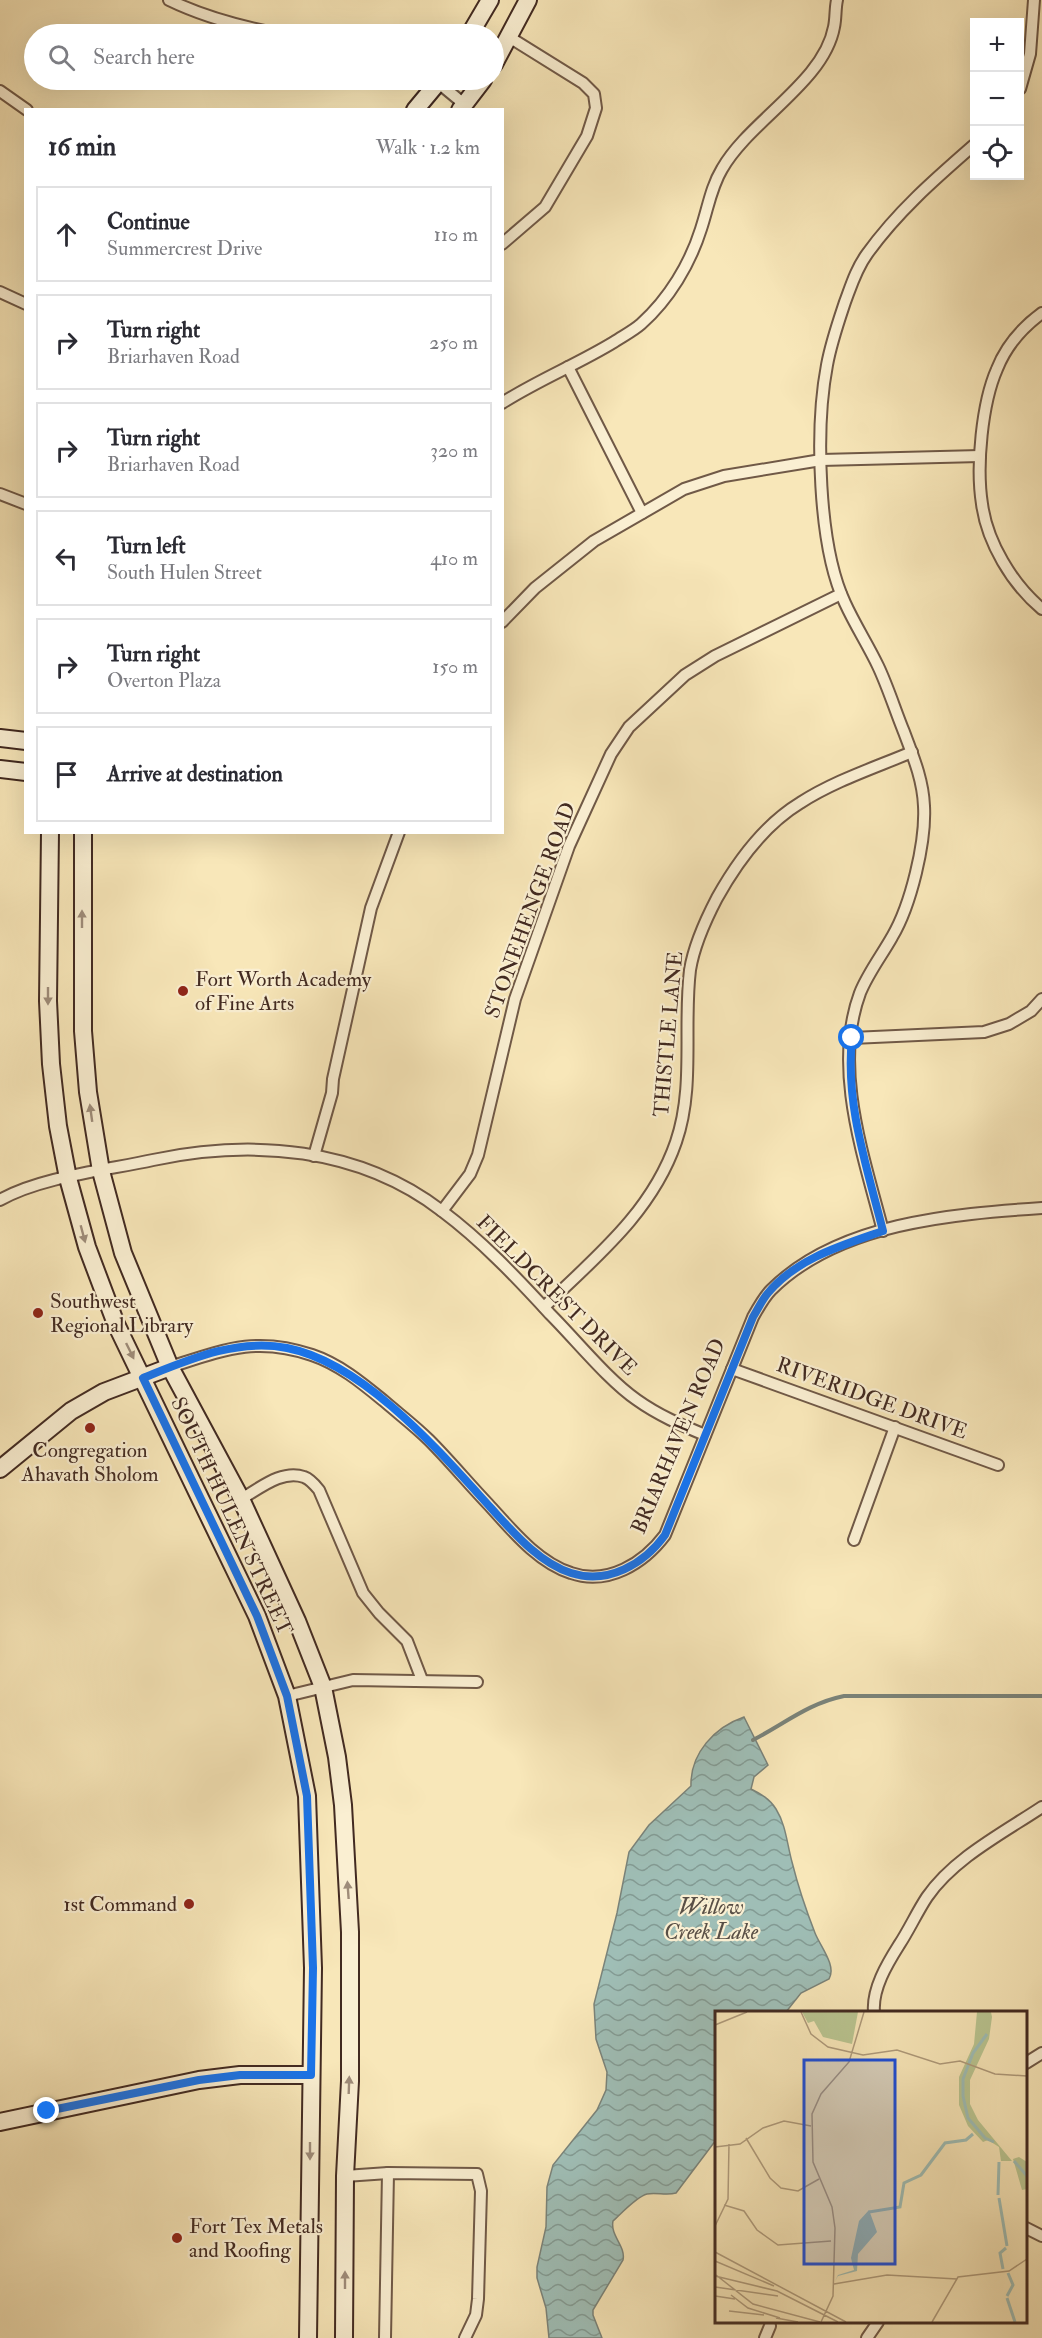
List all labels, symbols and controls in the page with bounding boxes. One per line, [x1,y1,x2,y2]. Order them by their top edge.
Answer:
map controls [970,18,1024,180]
button: + [970,18,1024,72]
search box [24,24,504,90]
icon: search [45,41,78,74]
text: Search here [93,43,195,71]
button: − [970,72,1024,126]
button: locate [970,126,1024,180]
text: 16 min [48,131,116,163]
text: Walk · 1.2 km [376,135,480,160]
text: Continue [107,208,190,236]
icon: ahead [50,218,83,251]
text: 110 m [434,222,478,247]
text: Summercrest Drive [107,236,262,261]
text: Turn right [107,316,200,344]
icon: right [50,326,83,359]
text: 250 m [429,330,478,355]
text: Briarhaven Road [107,344,240,369]
text: Turn right [107,424,200,452]
icon: right [50,434,83,467]
text: 320 m [430,438,478,463]
text: Briarhaven Road [107,452,240,477]
text: Turn left [107,532,186,560]
icon: left [50,542,83,575]
text: 410 m [430,546,478,571]
text: South Hulen Street [107,560,262,585]
text: Turn right [107,640,200,668]
icon: right [50,650,83,683]
text: 150 m [432,654,478,679]
text: Overton Plaza [107,668,221,693]
icon: arrive [50,758,83,791]
text: Arrive at destination [107,760,283,788]
street label: STONEHENGE ROAD [479,798,582,1022]
one-way arrow [77,909,87,928]
street label: THISTLE LANE [648,950,689,1118]
place label: Fort Worth Academy of Fine Arts [195,966,372,1017]
marker: Fort Worth Academy of Fine Arts [176,984,190,998]
one-way arrow [43,986,53,1005]
route start [838,1024,864,1050]
one-way arrow [86,1104,95,1123]
street label: FIELDCREST DRIVE [471,1209,643,1381]
one-way arrow [79,1225,89,1243]
place label: Southwest Regional Library [50,1288,194,1339]
marker: Southwest Regional Library [31,1306,45,1320]
street label: BRIARHAVEN ROAD [625,1334,732,1538]
one-way arrow [124,1342,134,1360]
street label: RIVERIDGE DRIVE [773,1351,971,1446]
street label: SOUTH HULEN STREET [164,1393,299,1640]
marker: Congregation Ahavath Sholom [83,1421,97,1435]
place label: Congregation Ahavath Sholom [21,1437,158,1488]
one-way arrow [343,1880,352,1899]
place label: 1st Command [63,1891,178,1918]
water label: Willow Creek Lake [664,1893,759,1946]
marker: 1st Command [182,1897,196,1911]
inset map [715,2011,1027,2323]
one-way arrow [345,2075,354,2094]
route end [33,2097,59,2123]
one-way arrow [305,2142,315,2161]
place label: Fort Tex Metals and Roofing [189,2213,323,2264]
marker: Fort Tex Metals and Roofing [170,2231,184,2245]
one-way arrow [340,2270,350,2289]

